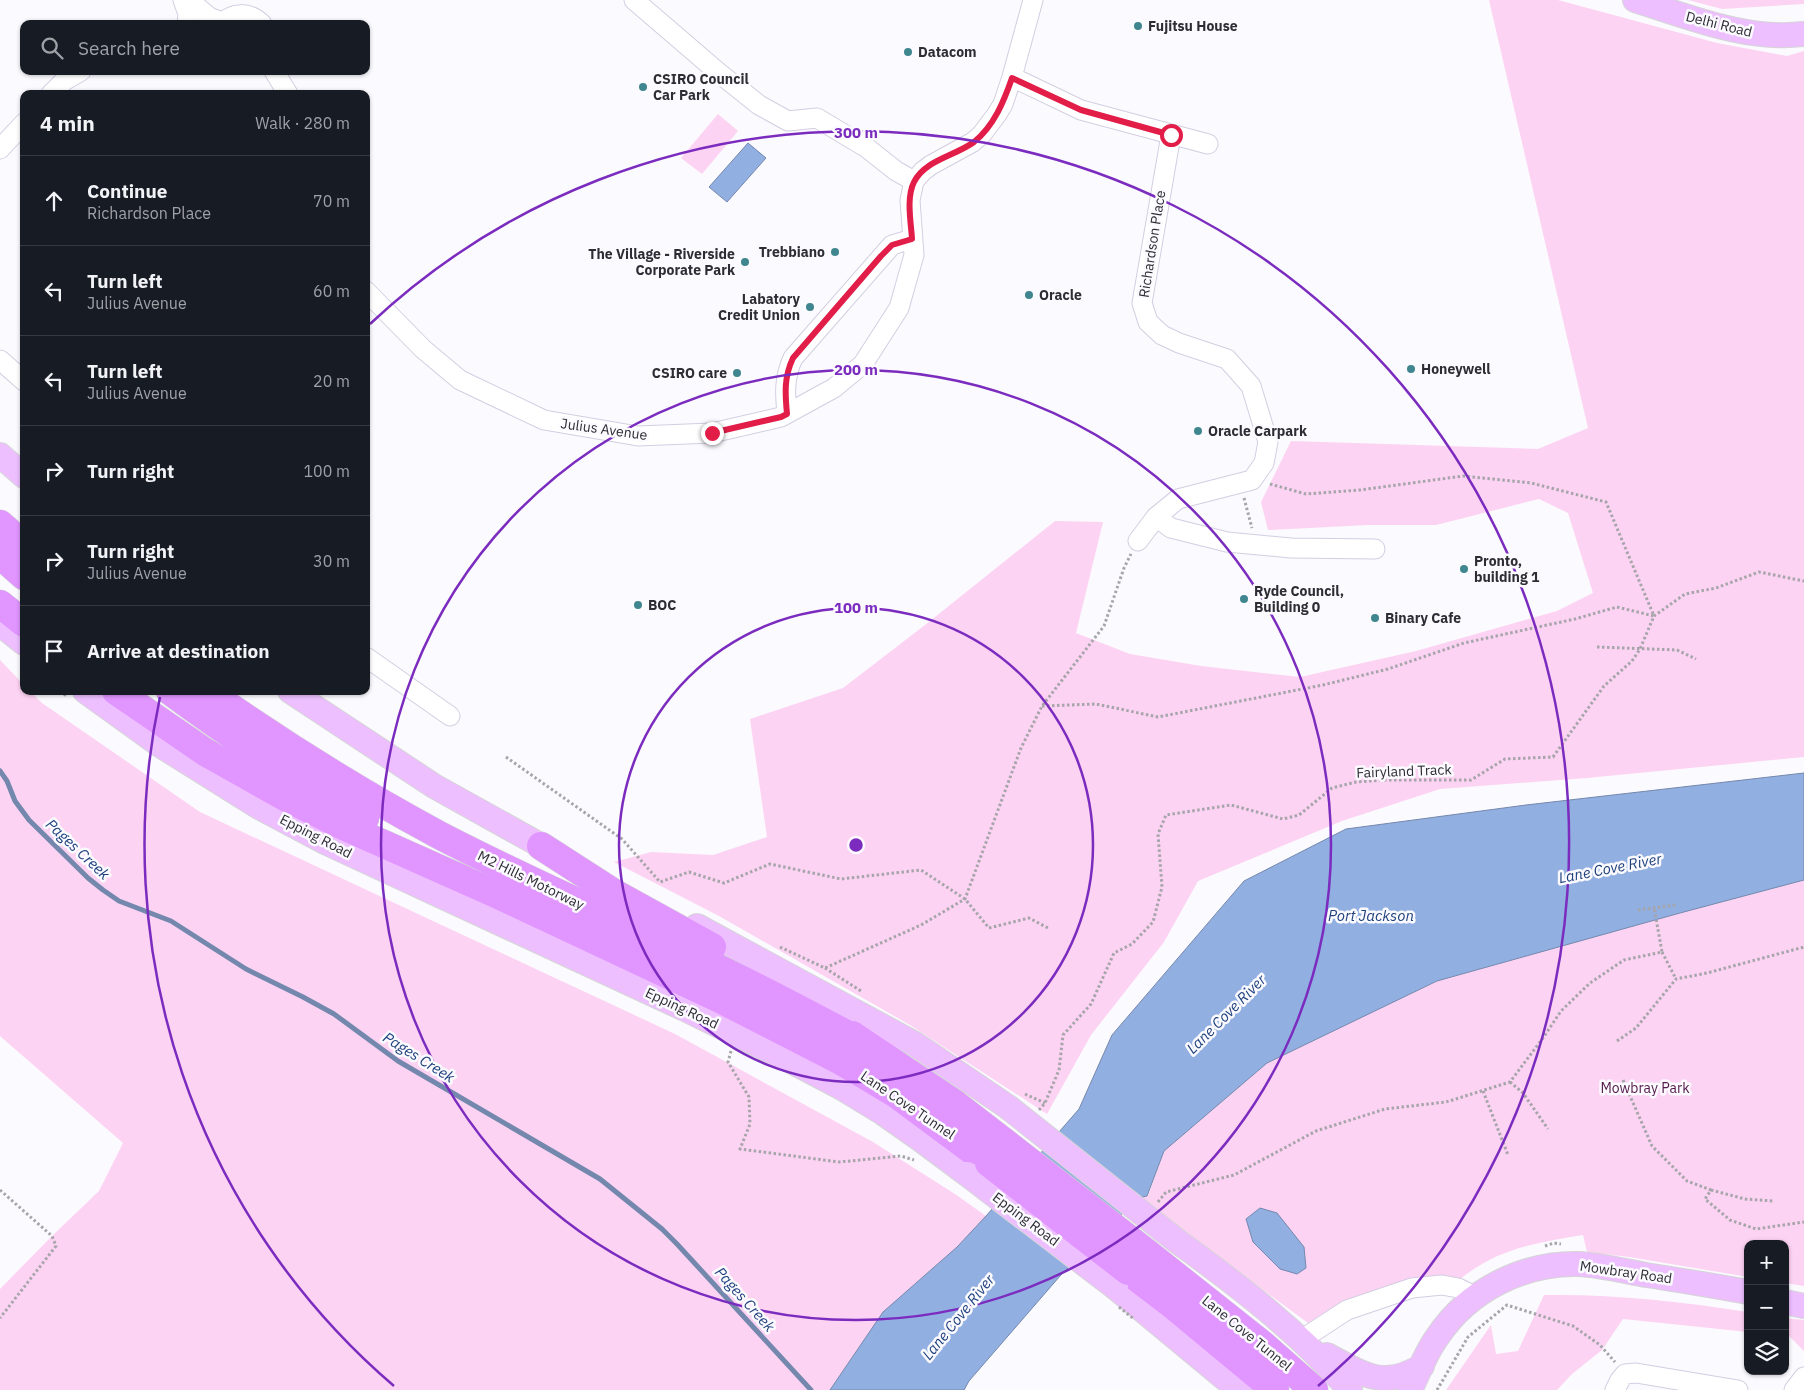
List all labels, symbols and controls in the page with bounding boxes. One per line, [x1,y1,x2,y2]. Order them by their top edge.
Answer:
street label: Delhi Road [1684,7,1754,41]
place label: Fujitsu House [1148,17,1238,35]
search box [20,20,370,75]
marker: Fujitsu House [1132,20,1144,32]
icon: search [38,34,66,62]
text: Search here [78,36,180,60]
place label: Datacom [918,43,977,61]
marker: Datacom [902,46,914,58]
place label: CSIRO Council Car Park [653,70,749,104]
marker: CSIRO Council Car Park [637,81,649,93]
text: 4 min [40,109,95,137]
text: Walk · 280 m [255,113,350,133]
text: 300 m [834,123,878,142]
route start [1160,124,1183,147]
text: Continue [87,179,167,203]
icon: ahead [40,187,68,215]
street label: Richardson Place [1135,189,1169,299]
text: 70 m [313,191,350,211]
text: Richardson Place [87,203,211,223]
place label: Trebbiano [759,243,825,261]
place label: The Village - Riverside Corporate Park [588,245,736,279]
marker: Trebbiano [829,246,841,258]
marker: The Village - Riverside Corporate Park [739,256,751,268]
text: Turn left [87,269,163,293]
icon: left [40,277,68,305]
text: 60 m [313,281,350,301]
place label: Oracle [1039,286,1082,304]
marker: Oracle [1023,289,1035,301]
place label: Labatory Credit Union [718,290,801,324]
text: Julius Avenue [87,293,187,313]
marker: Labatory Credit Union [804,301,816,313]
text: Turn left [87,359,163,383]
text: 200 m [834,360,878,379]
place label: Honeywell [1421,360,1491,378]
marker: Honeywell [1405,363,1417,375]
place label: CSIRO care [652,364,727,382]
icon: left [40,367,68,395]
marker: CSIRO care [731,367,743,379]
text: 20 m [313,371,350,391]
text: Julius Avenue [87,383,187,403]
street label: Julius Avenue [560,414,649,444]
route end [701,422,724,445]
place label: Oracle Carpark [1208,422,1308,440]
marker: Oracle Carpark [1192,425,1204,437]
icon: right [40,457,68,485]
text: Turn right [87,459,174,483]
text: 100 m [303,461,350,481]
text: Turn right [87,539,174,563]
icon: right [40,547,68,575]
text: 30 m [313,551,350,571]
place label: Pronto, building 1 [1474,552,1540,586]
text: Julius Avenue [87,563,187,583]
marker: Pronto, building 1 [1458,563,1470,575]
place label: Ryde Council, Building 0 [1254,582,1344,616]
marker: Ryde Council, Building 0 [1238,593,1250,605]
place label: BOC [648,596,676,614]
text: 100 m [834,598,878,617]
marker: BOC [632,599,644,611]
place label: Binary Cafe [1385,609,1461,627]
marker: Binary Cafe [1369,612,1381,624]
icon: arrive [40,637,68,665]
text: Arrive at destination [87,639,270,663]
street label: Fairyland Track [1356,760,1453,782]
street label: Epping Road [277,810,355,862]
water label: Pages Creek [42,815,114,884]
centre of rings [847,836,865,854]
street label: M2 Hills Motorway [475,846,587,914]
water label: Lane Cove River [1557,849,1664,887]
water label: Port Jackson [1328,906,1414,925]
water label: Lane Cove River [1182,970,1270,1058]
street label: Epping Road [643,983,721,1033]
water label: Pages Creek [380,1028,458,1087]
street label: Lane Cove Tunnel [857,1067,959,1143]
park label: Mowbray Park [1600,1079,1690,1097]
street label: Epping Road [989,1188,1063,1250]
map controls [1744,1240,1789,1375]
button: + [1744,1240,1789,1285]
street label: Mowbray Road [1579,1257,1673,1287]
water label: Pages Creek [711,1263,779,1336]
water label: Lane Cove River [918,1270,999,1364]
button: − [1744,1285,1789,1330]
street label: Lane Cove Tunnel [1198,1291,1296,1375]
button: layers [1744,1330,1789,1375]

